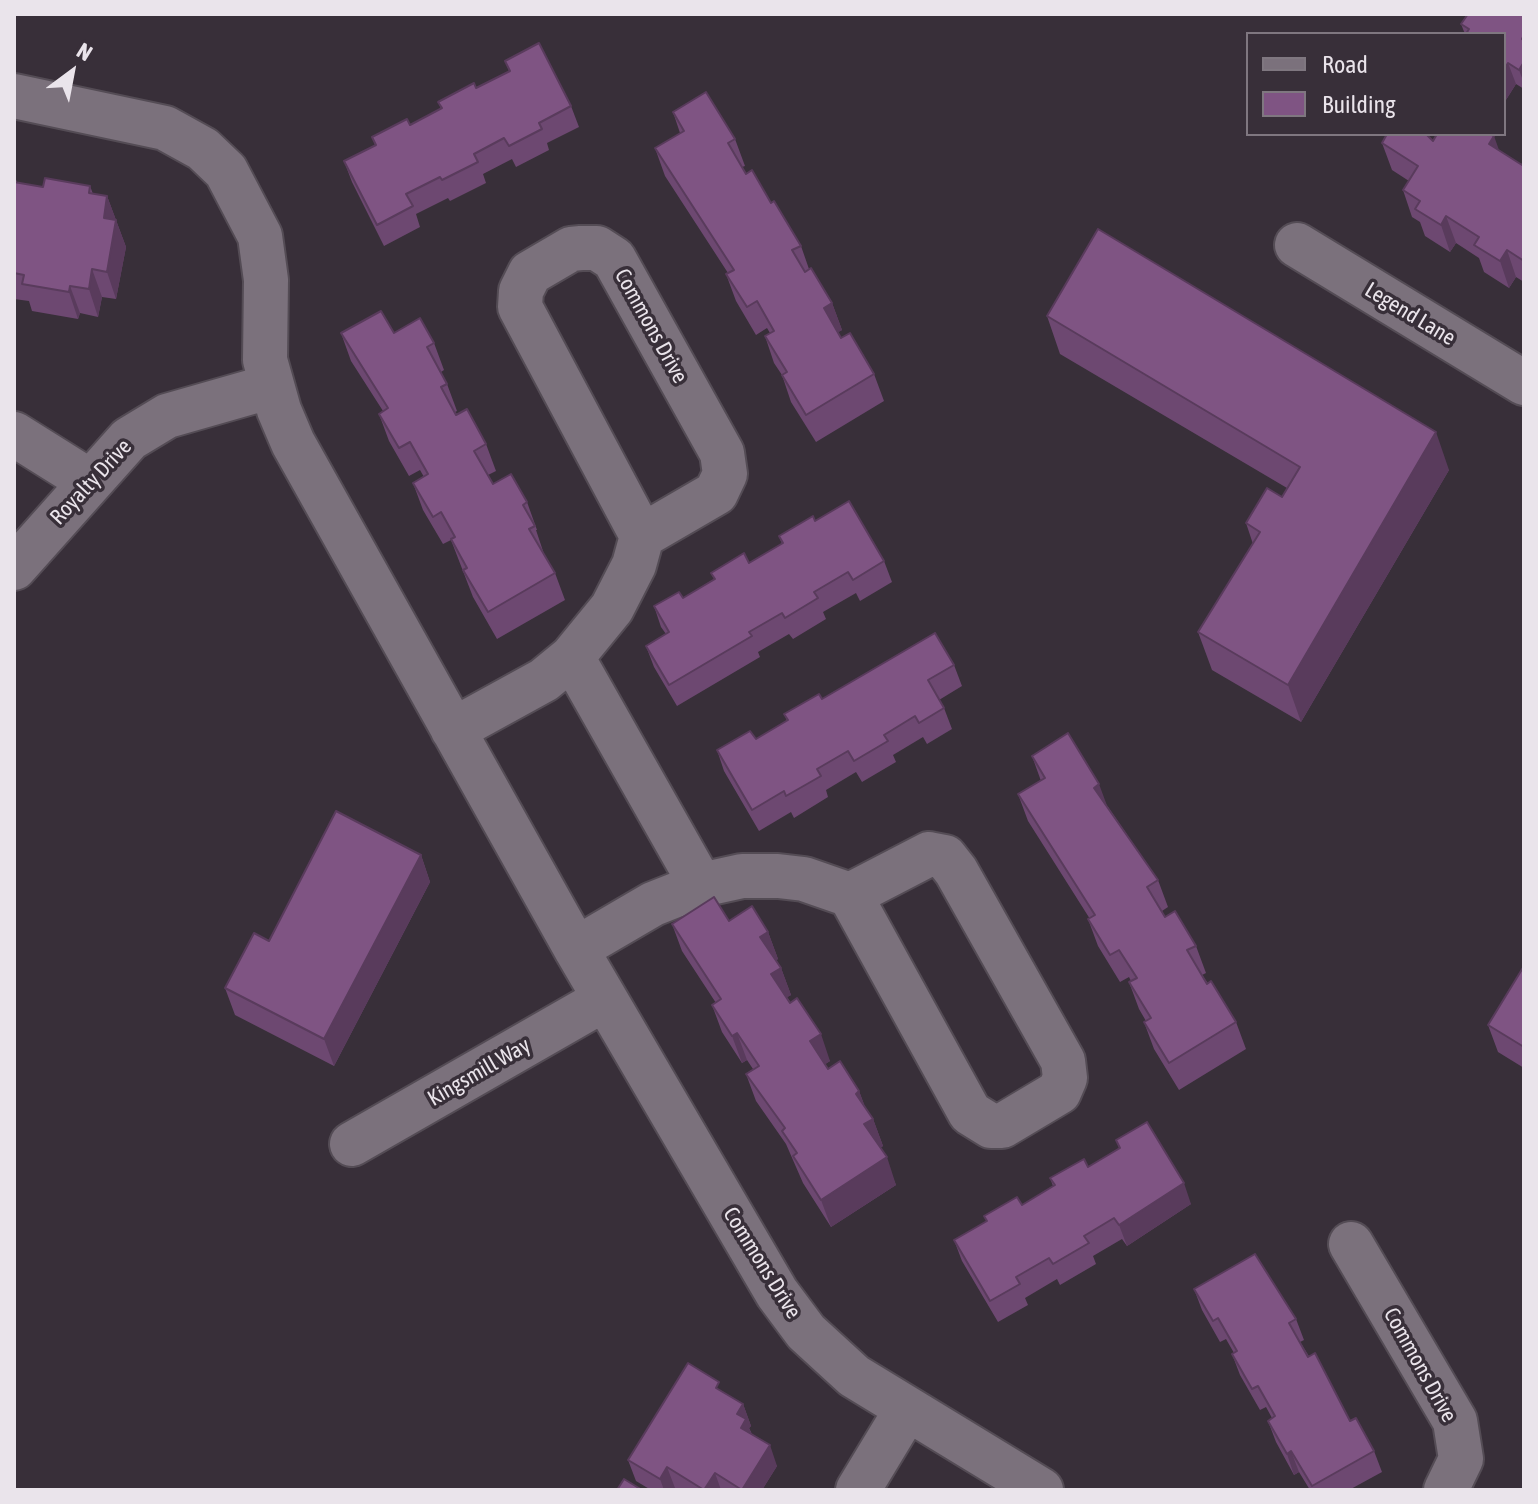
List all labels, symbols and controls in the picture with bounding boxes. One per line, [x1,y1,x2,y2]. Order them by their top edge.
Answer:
north arrow [32,32,112,112]
legend [1246,32,1506,136]
text: N [72,37,97,66]
text: Road [1322,51,1368,78]
text: Building [1322,91,1395,118]
street label: Commons Drive [609,264,693,388]
street label: Legend Lane [1360,277,1460,351]
street label: Royalty Drive [45,434,137,530]
street label: Kingsmill Way [423,1032,535,1112]
street label: Commons Drive [717,1202,807,1324]
street label: Commons Drive [1378,1303,1462,1427]

